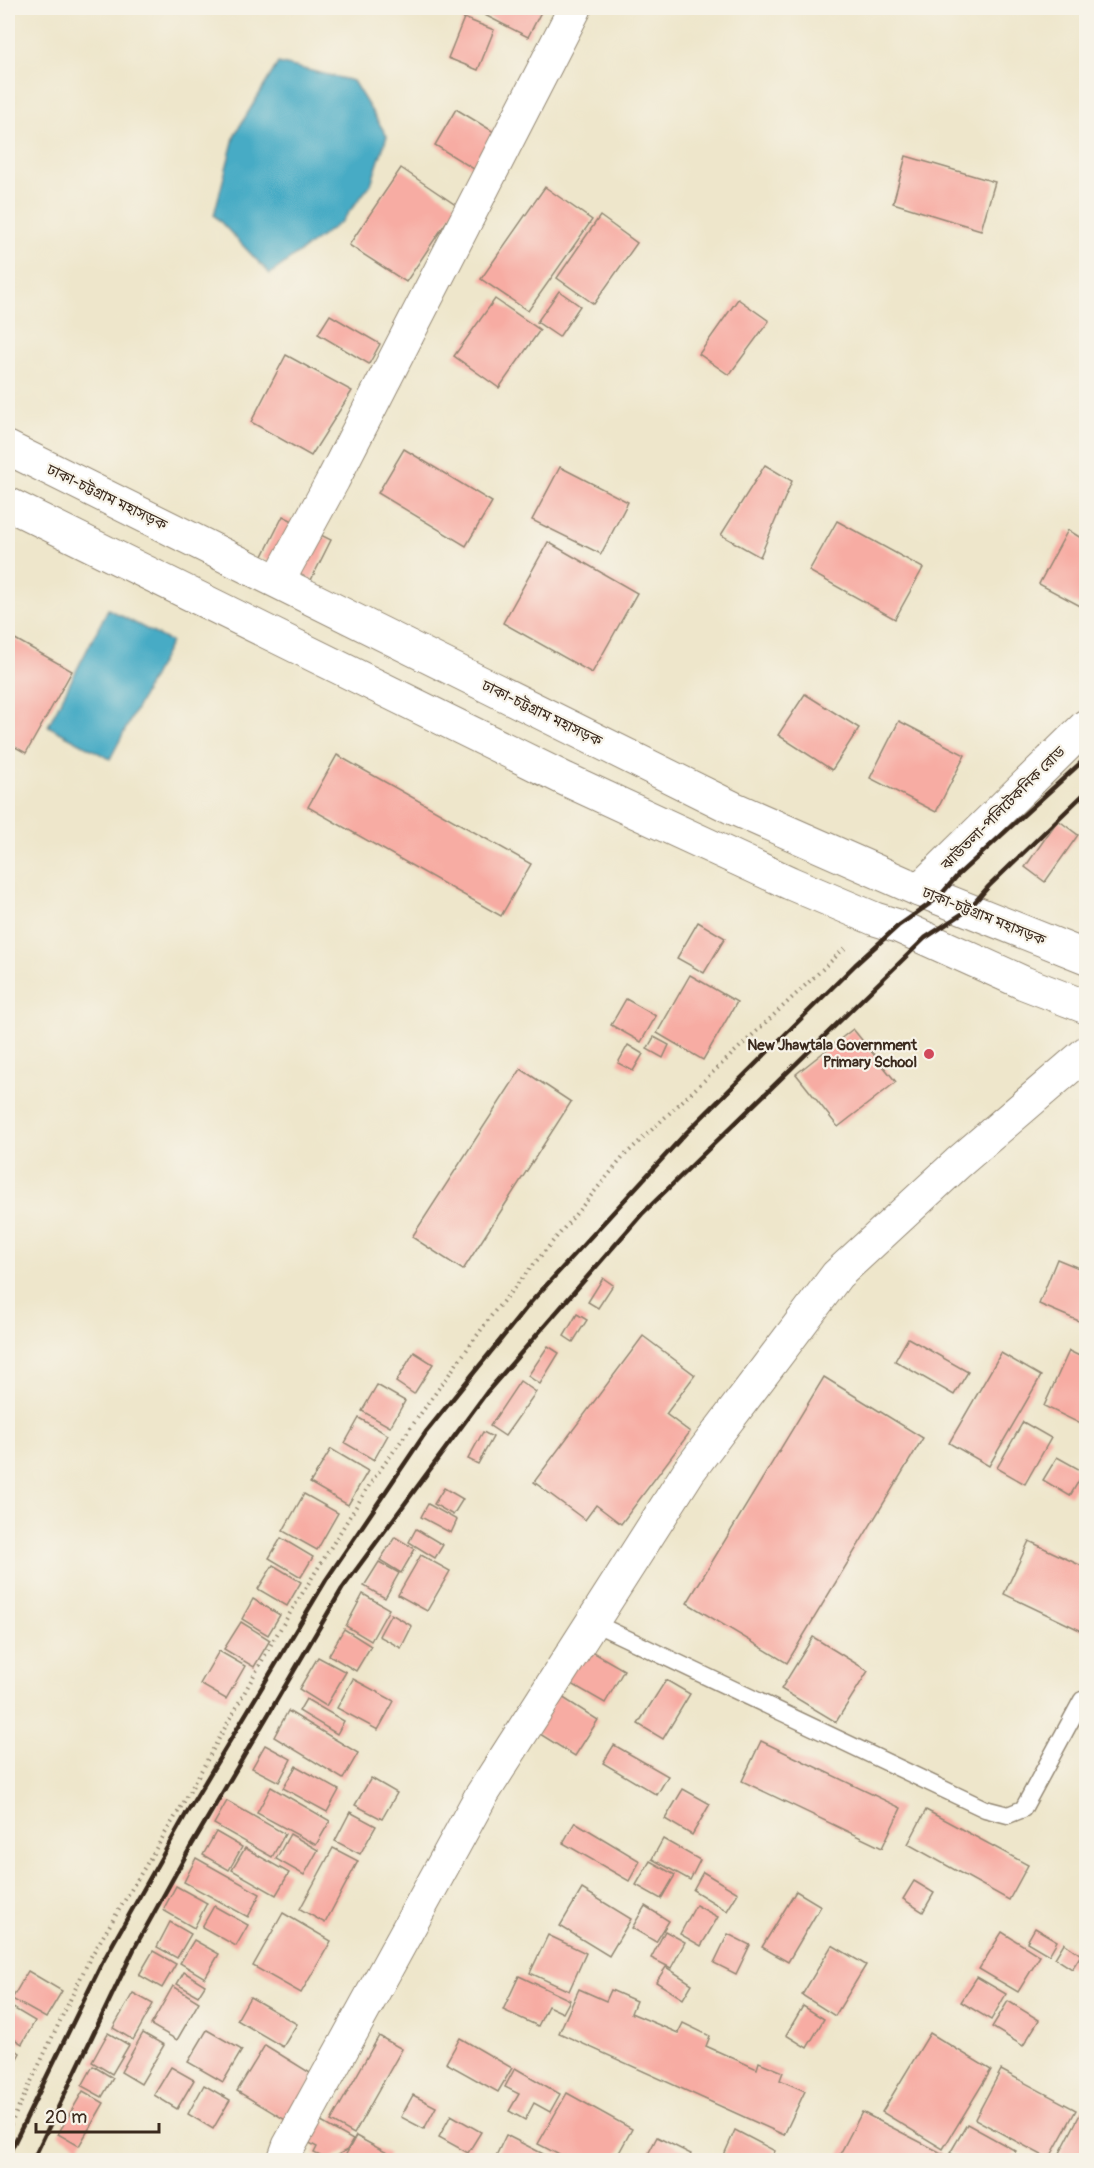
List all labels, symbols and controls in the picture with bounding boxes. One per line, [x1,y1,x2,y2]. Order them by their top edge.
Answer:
street label: ঢাকা-চট্টগ্রাম মহাসড়ক [43,460,171,535]
street label: ঢাকা-চট্টগ্রাম মহাসড়ক [478,676,606,751]
street label: ঝাউতলা-পলিটেকনিক রোড [937,742,1069,875]
street label: ঢাকা-চট্টগ্রাম মহাসড়ক [918,883,1049,950]
place label: New Jhawtala Government Primary School [747,1036,918,1072]
marker: New Jhawtala Government Primary School [922,1047,936,1061]
scale bar [36,2096,159,2134]
text: 20 m [45,2106,87,2129]

